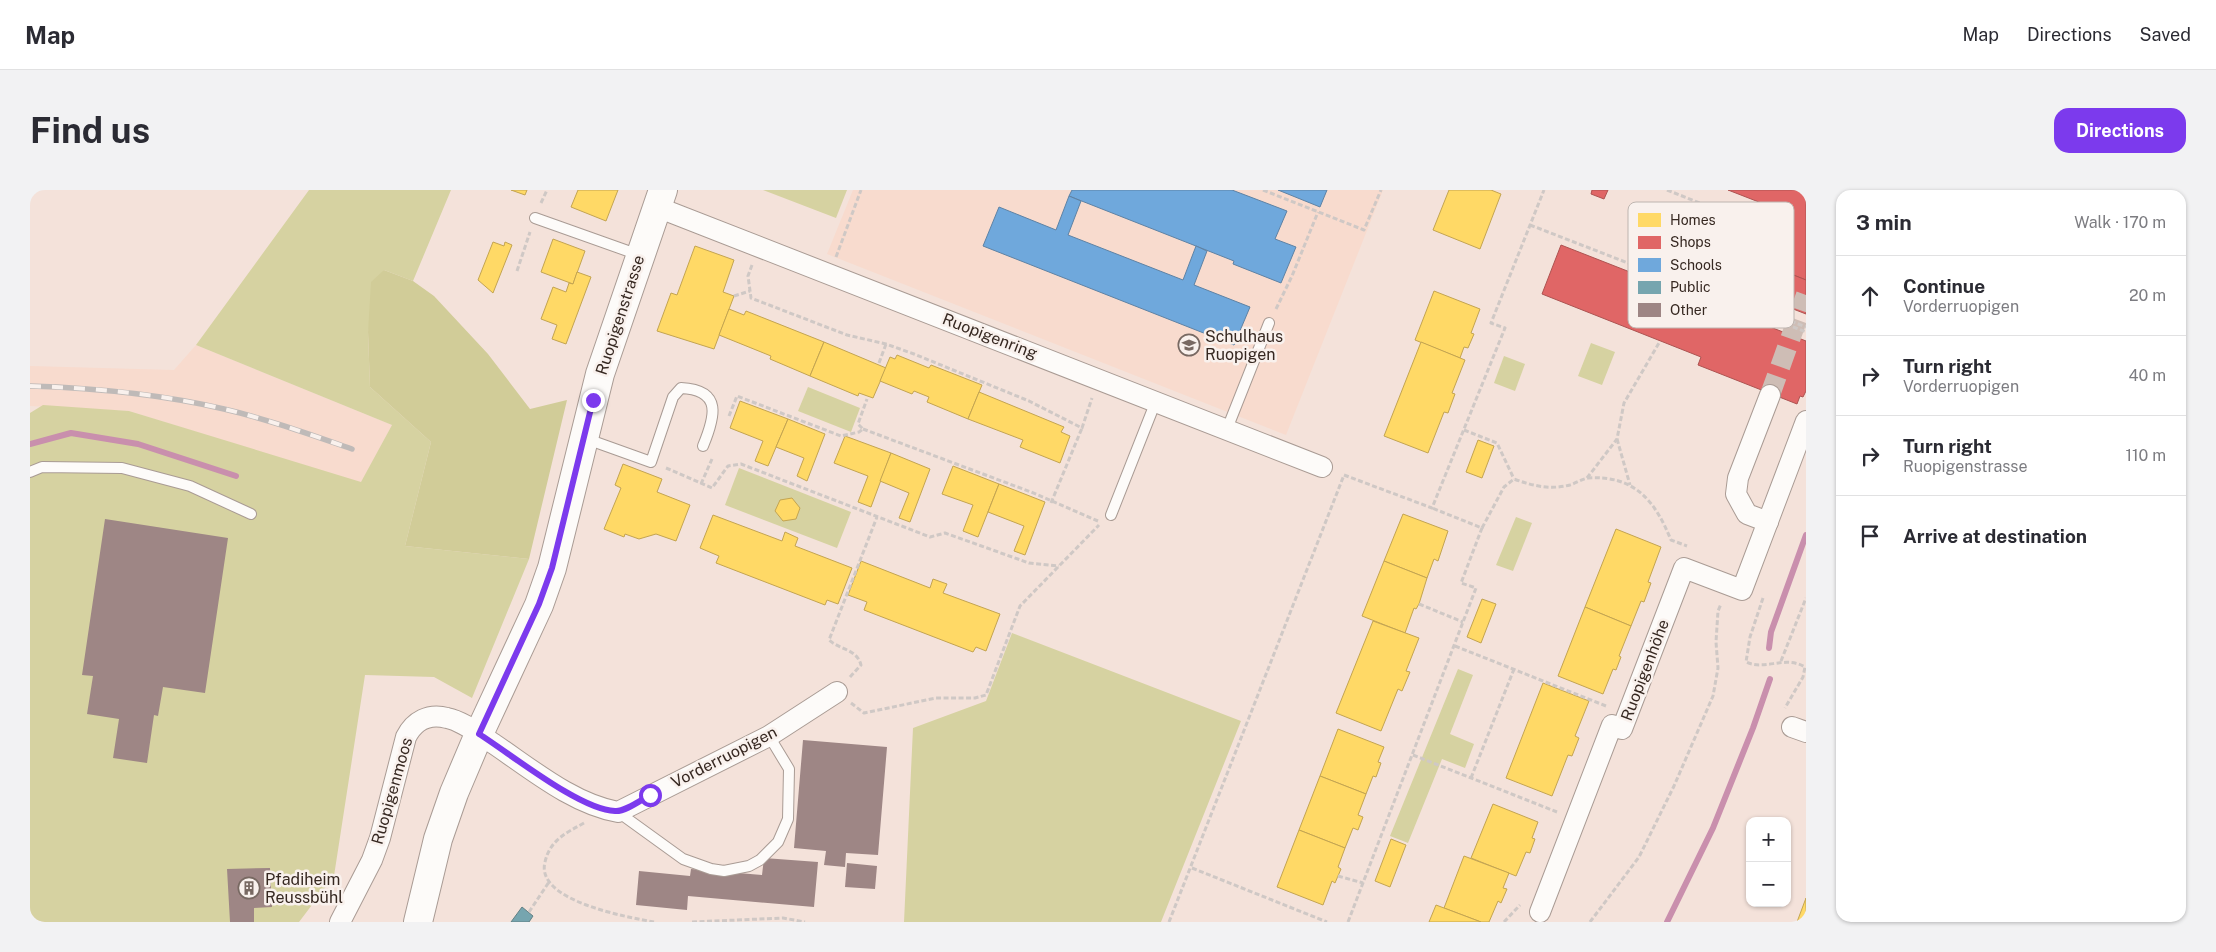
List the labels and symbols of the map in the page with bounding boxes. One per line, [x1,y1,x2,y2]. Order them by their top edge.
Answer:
legend [1628,202,1794,328]
text: Homes [1670,212,1716,228]
text: Shops [1670,234,1711,250]
street label: Ruopigenstrasse [592,253,648,377]
text: Schools [1670,257,1722,273]
text: Public [1670,279,1711,295]
text: Other [1670,302,1707,318]
street label: Ruopigenring [940,309,1040,363]
place label: Schulhaus Ruopigen [1205,327,1283,364]
school or university icon: Schulhaus Ruopigen [1177,333,1201,357]
route end [582,389,605,412]
street label: Ruopigenhöhe [1617,617,1673,723]
street label: Vorderruopigen [668,722,780,792]
street label: Ruopigenmoos [368,735,416,847]
route start [639,784,662,807]
place label: Pfadiheim Reussbühl [265,870,343,907]
building icon: Pfadiheim Reussbühl [237,876,261,900]

